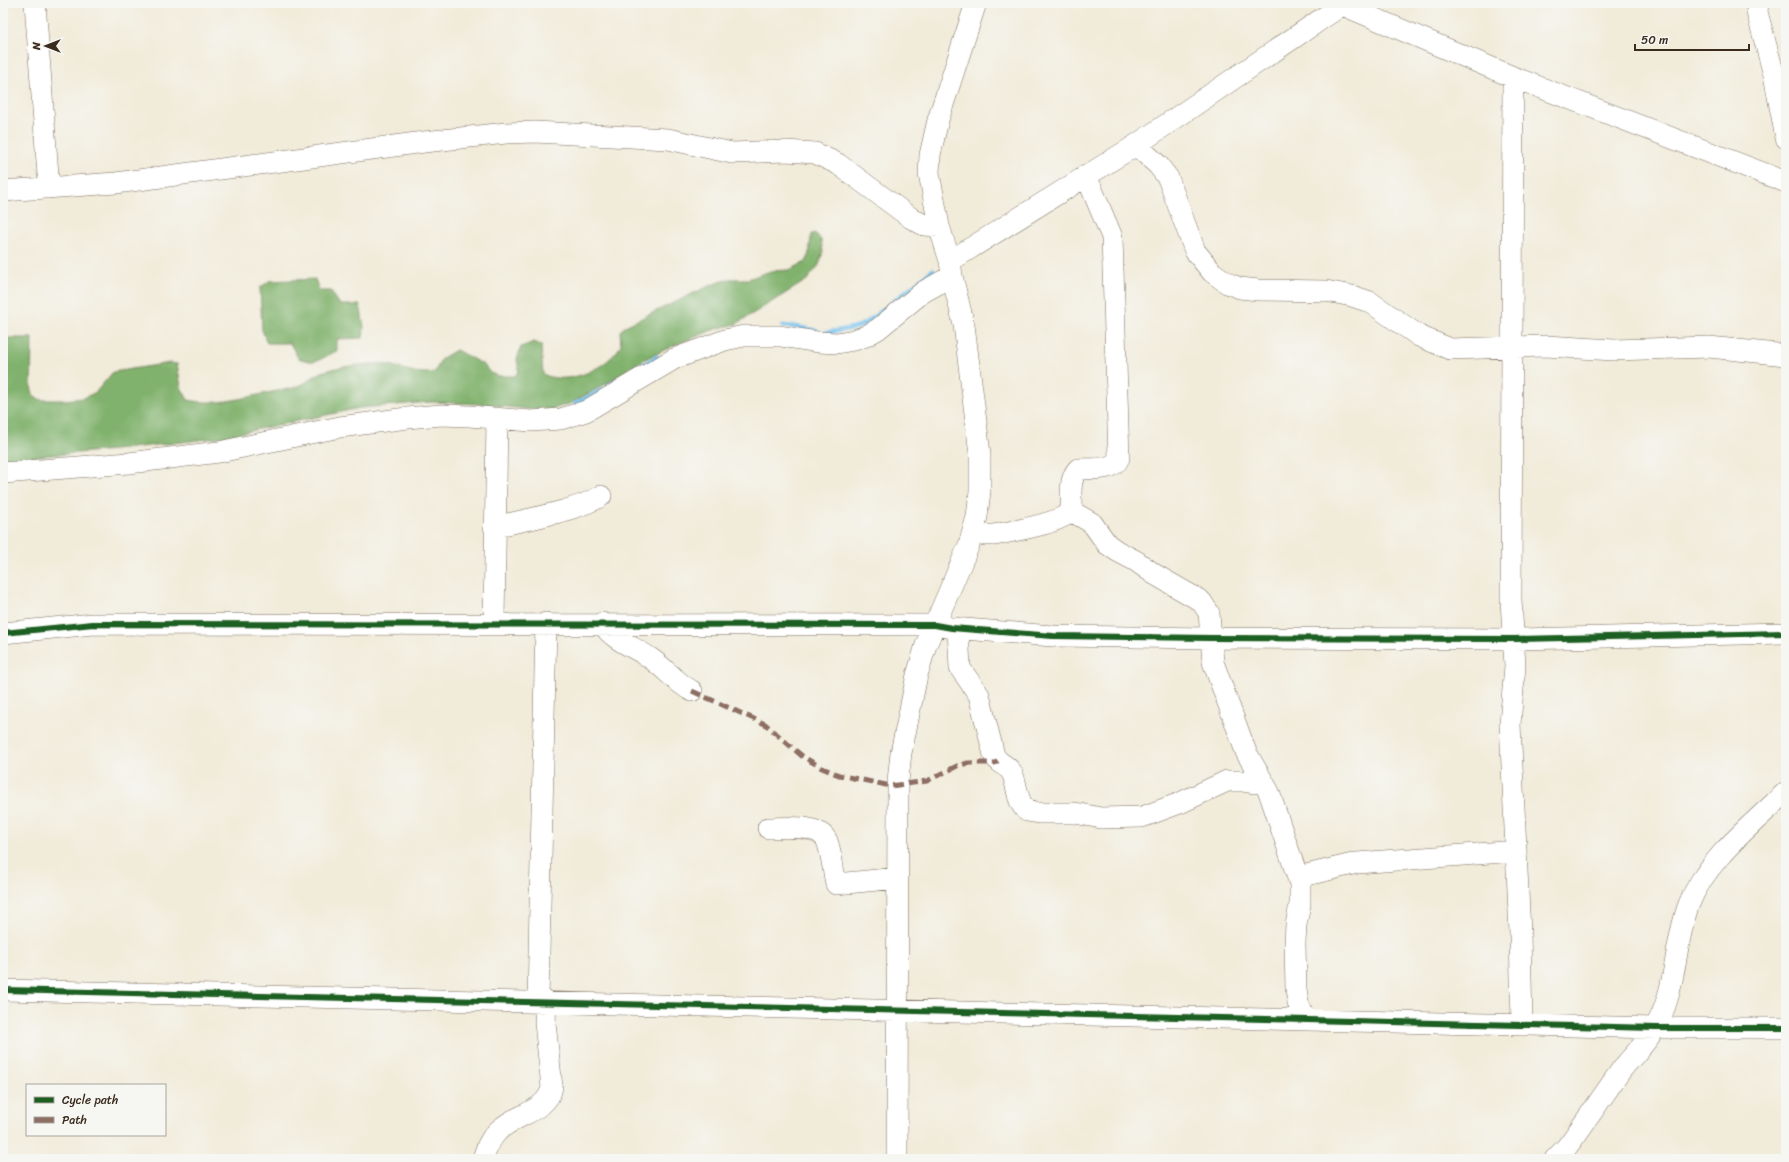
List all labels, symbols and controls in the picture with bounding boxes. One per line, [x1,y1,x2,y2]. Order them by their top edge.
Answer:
north arrow [26,26,66,66]
scale bar [1635,26,1749,52]
text: 50 m [1641,29,1668,51]
text: N [27,42,46,51]
legend [26,1084,166,1136]
text: Cycle path [62,1089,118,1111]
text: Path [62,1109,87,1131]

